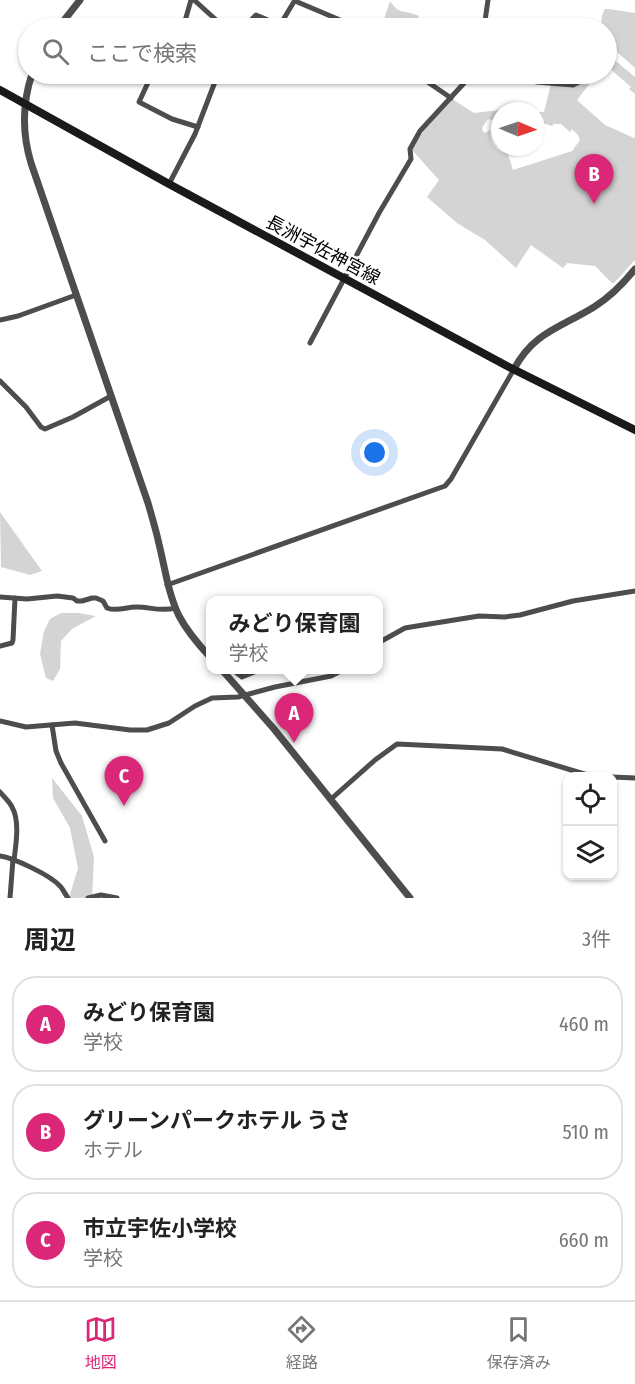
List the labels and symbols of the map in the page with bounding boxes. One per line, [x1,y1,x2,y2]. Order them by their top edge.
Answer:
north arrow [491,102,545,156]
pin: B [574,154,614,204]
street label: 長洲宇佐神宮線 [262,211,384,289]
your location [360,438,389,467]
pin: A [274,694,314,743]
pin: C [104,756,144,806]

